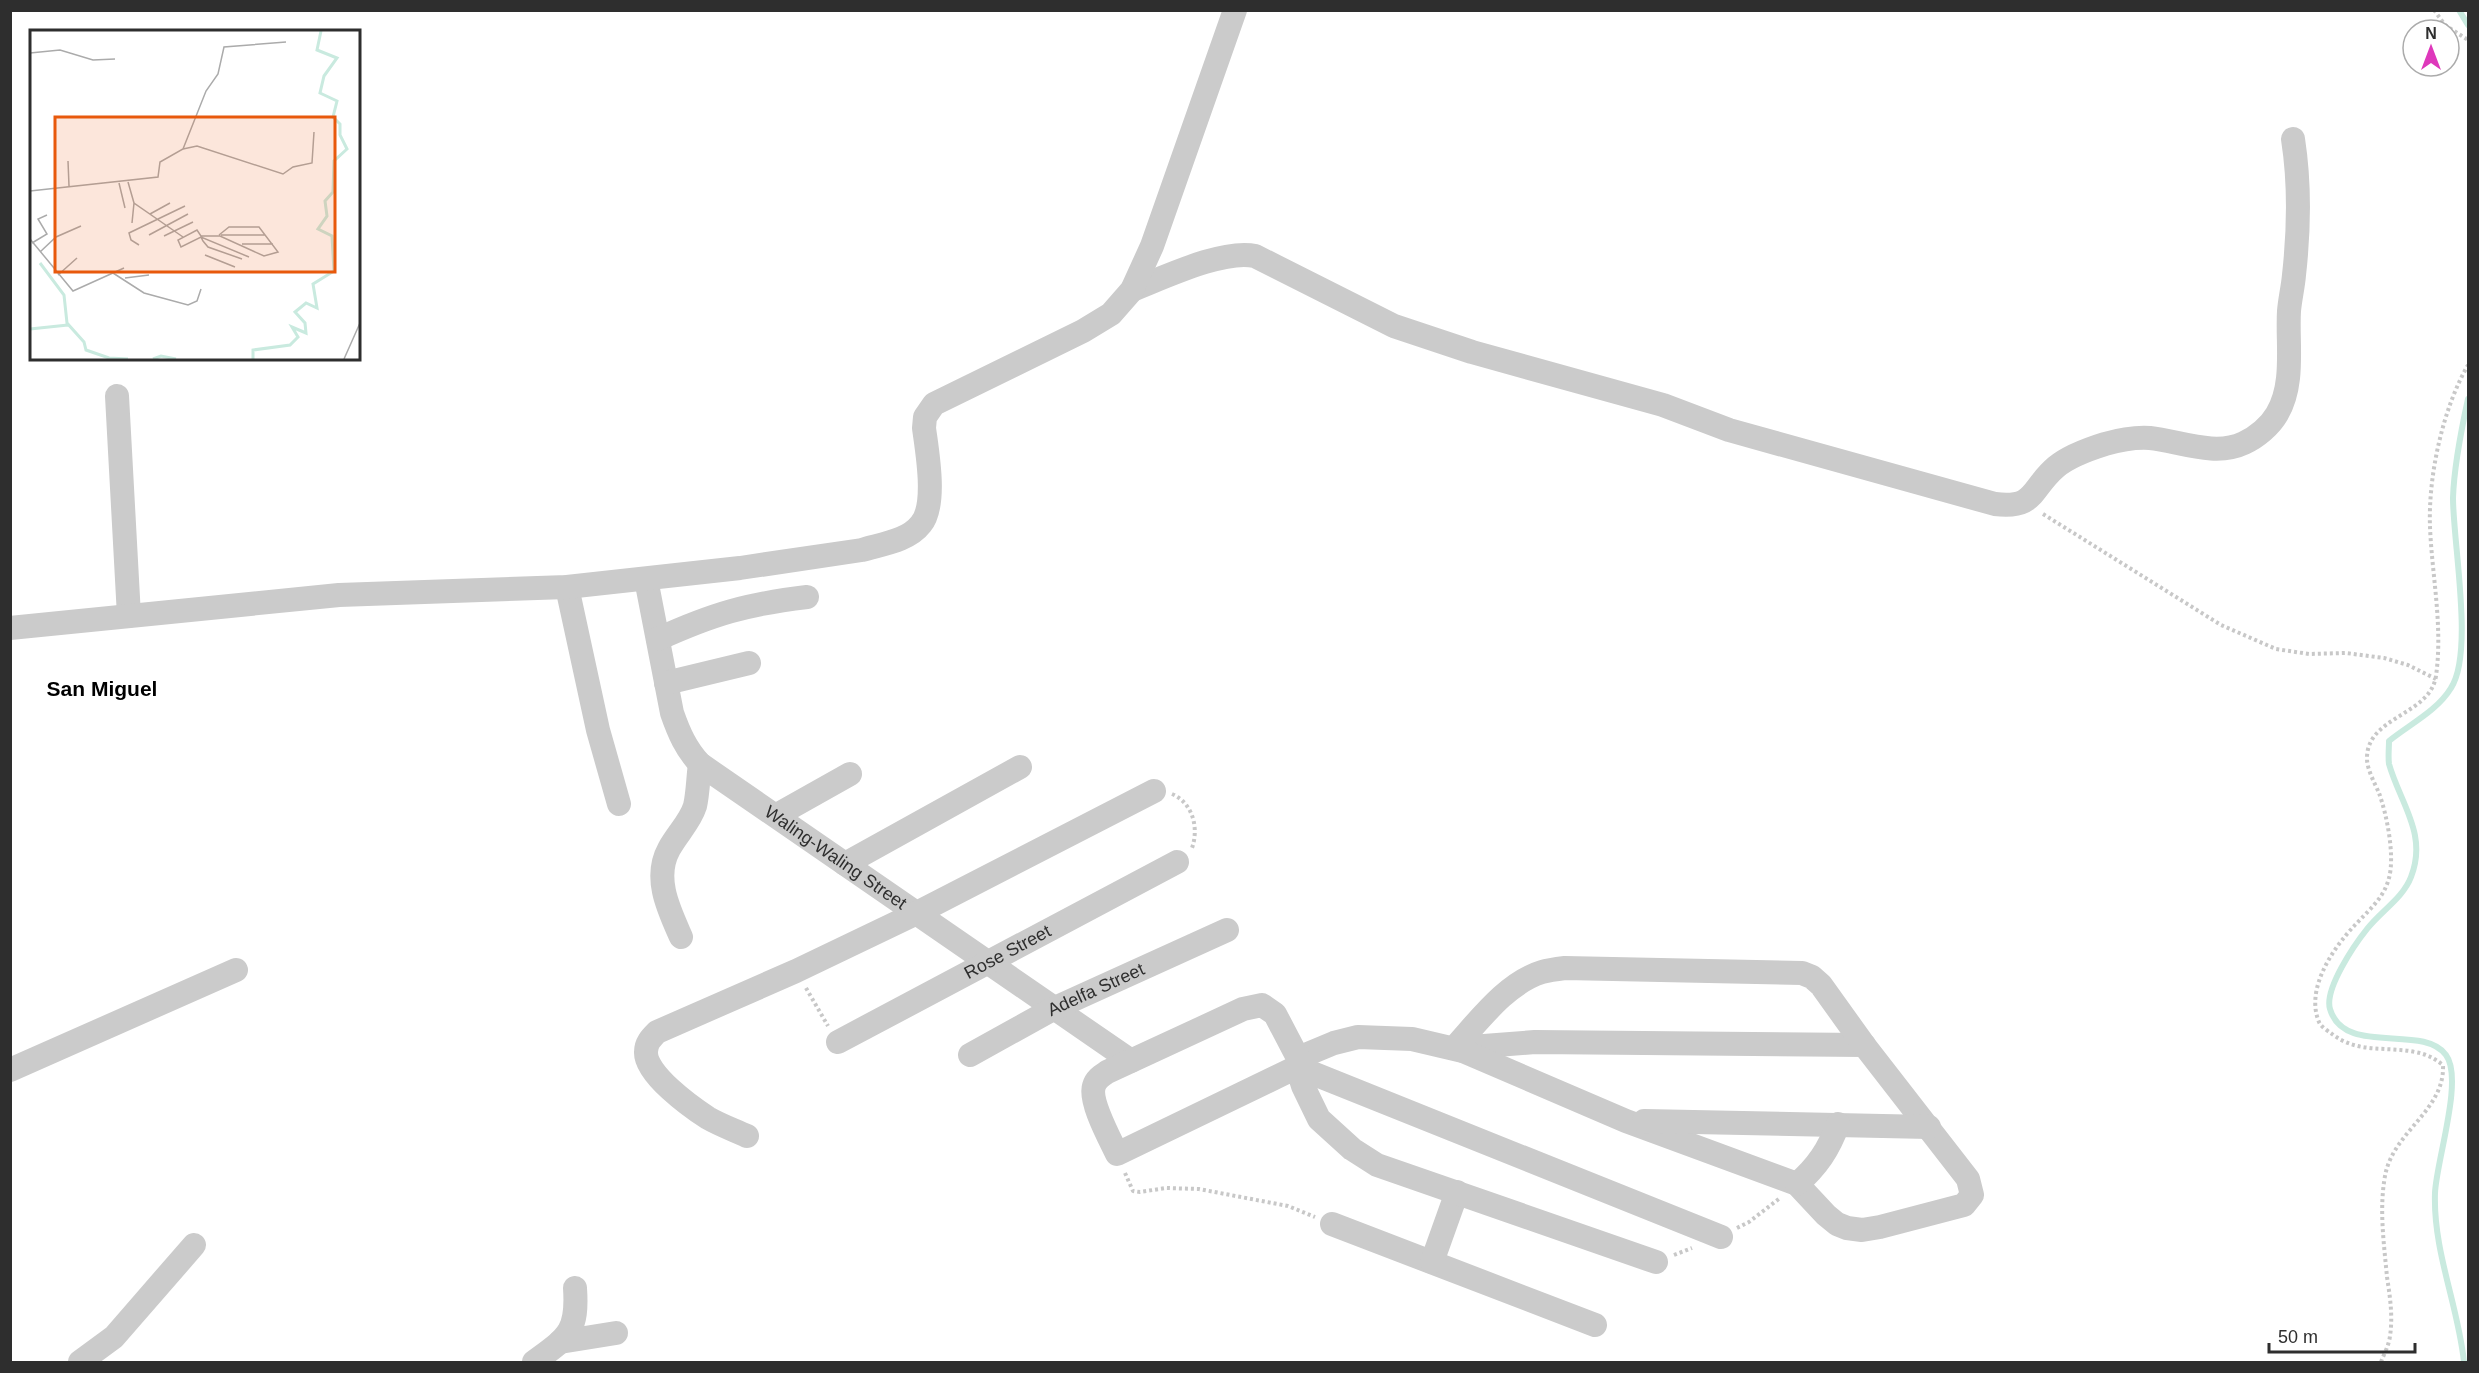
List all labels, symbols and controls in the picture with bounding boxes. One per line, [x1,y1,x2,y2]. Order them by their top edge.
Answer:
north arrow [2401,18,2461,78]
text: N [2425,25,2437,42]
inset map [30,30,360,360]
district label: San Miguel [47,677,157,700]
street label: Waling-Waling Street [761,802,911,913]
street label: Rose Street [961,921,1054,983]
street label: Adelfa Street [1044,959,1147,1020]
scale bar [2269,1316,2414,1354]
text: 50 m [2278,1327,2318,1347]

